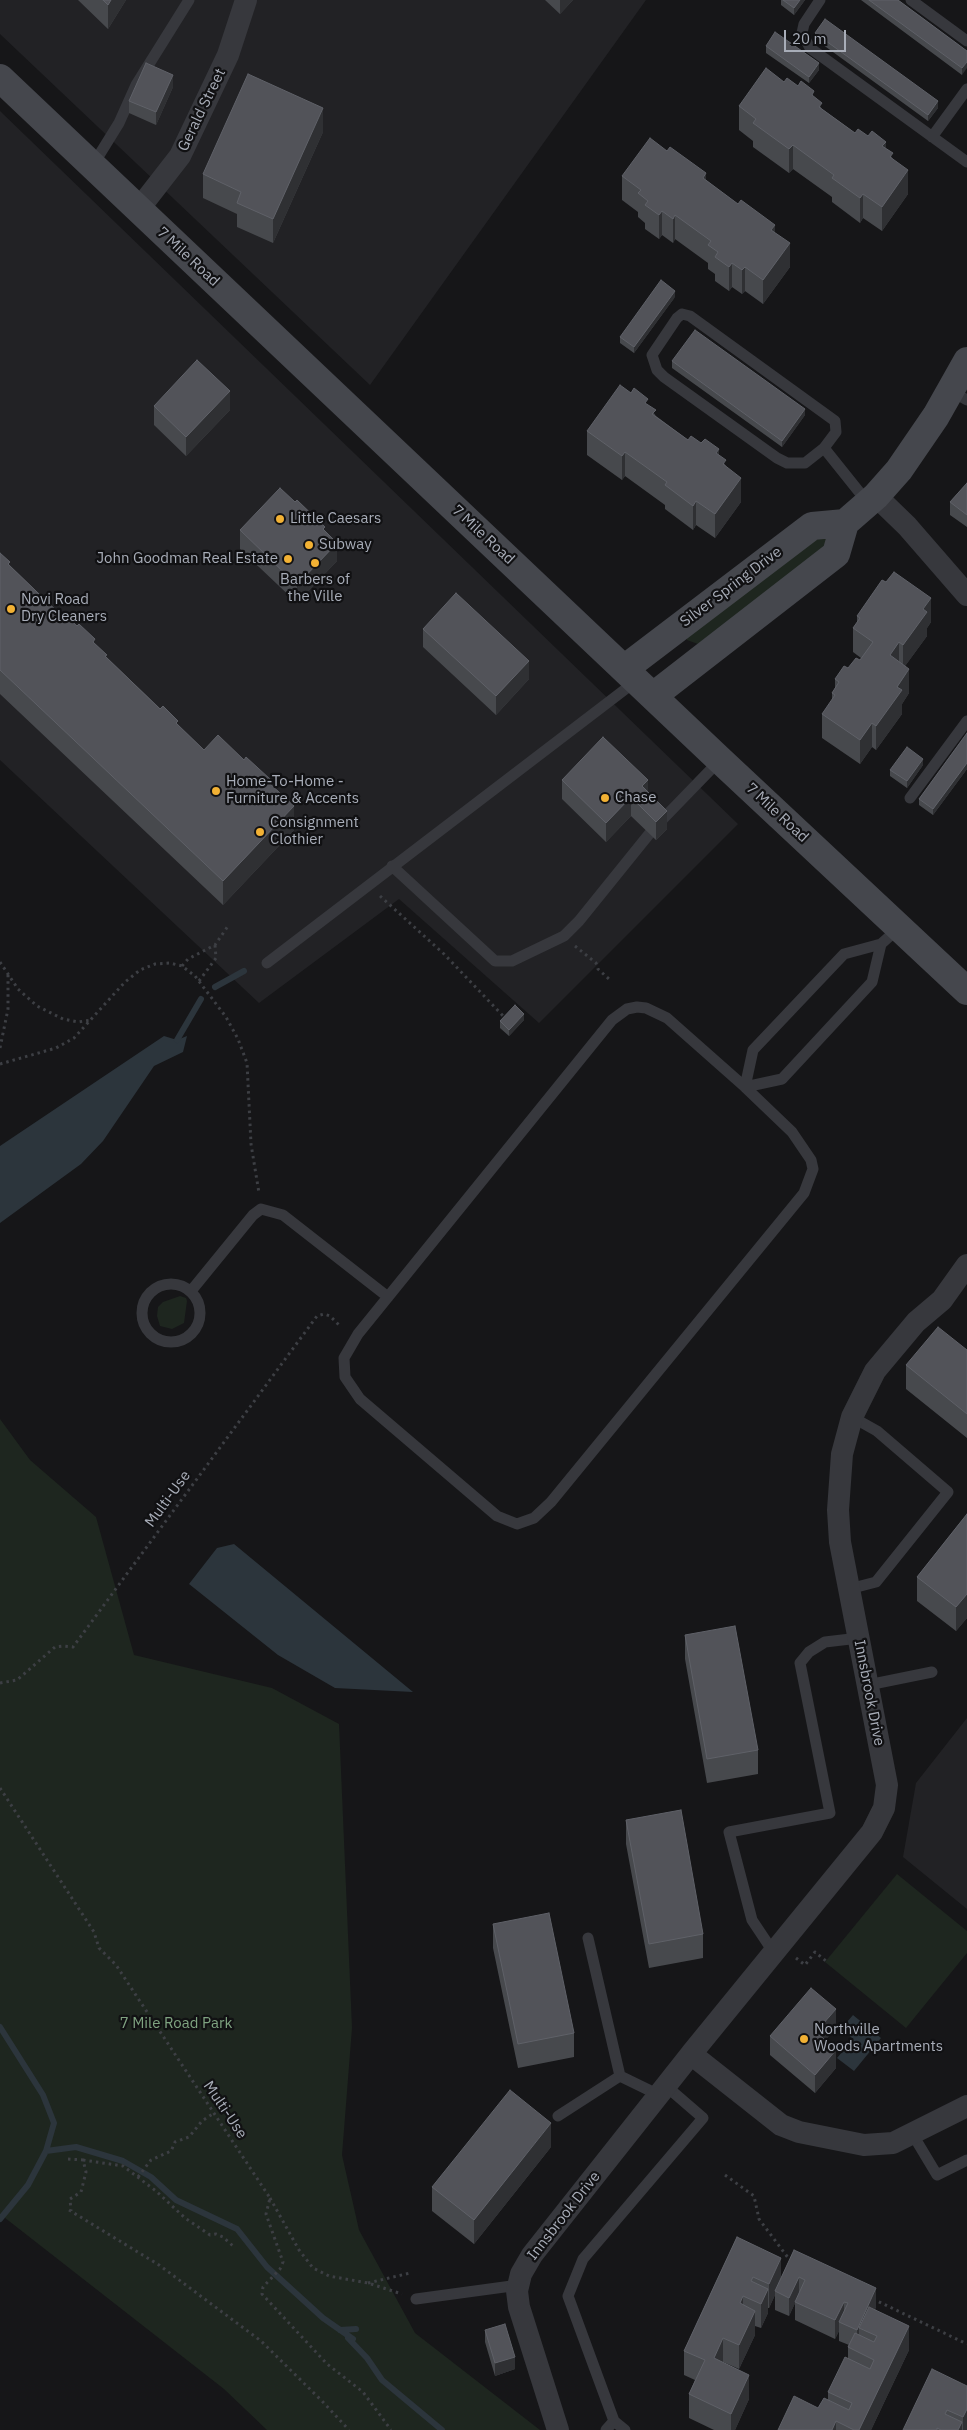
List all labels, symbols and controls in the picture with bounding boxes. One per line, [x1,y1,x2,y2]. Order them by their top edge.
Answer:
scale bar [787,20,850,52]
text: 20 m [792,29,827,48]
street label: Gerald Street [174,66,230,154]
street label: 7 Mile Road [153,224,223,290]
street label: 7 Mile Road [448,502,518,568]
place label: Little Caesars [290,510,381,528]
marker: Little Caesars [274,513,286,525]
place label: Subway [319,536,372,554]
marker: Subway [303,539,315,551]
street label: Silver Spring Drive [677,543,785,631]
place label: John Goodman Real Estate [96,550,278,568]
marker: John Goodman Real Estate [282,553,294,565]
marker: Barbers of the Ville [309,557,321,569]
place label: Barbers of the Ville [280,571,350,606]
place label: Novi Road Dry Cleaners [21,591,107,626]
marker: Novi Road Dry Cleaners [5,603,17,615]
place label: Home-To-Home - Furniture & Accents [226,773,359,808]
street label: 7 Mile Road [742,780,812,846]
marker: Home-To-Home - Furniture & Accents [210,785,222,797]
place label: Chase [615,789,656,807]
marker: Chase [599,792,611,804]
place label: Consignment Clothier [270,814,359,849]
marker: Consignment Clothier [254,826,266,838]
street label: Multi-Use [141,1467,195,1531]
street label: Innsbrook Drive [850,1639,888,1747]
park label: 7 Mile Road Park [120,2015,232,2033]
place label: Northville Woods Apartments [814,2021,943,2056]
marker: Northville Woods Apartments [798,2033,810,2045]
street label: Multi-Use [199,2078,251,2142]
street label: Innsbrook Drive [524,2168,604,2264]

